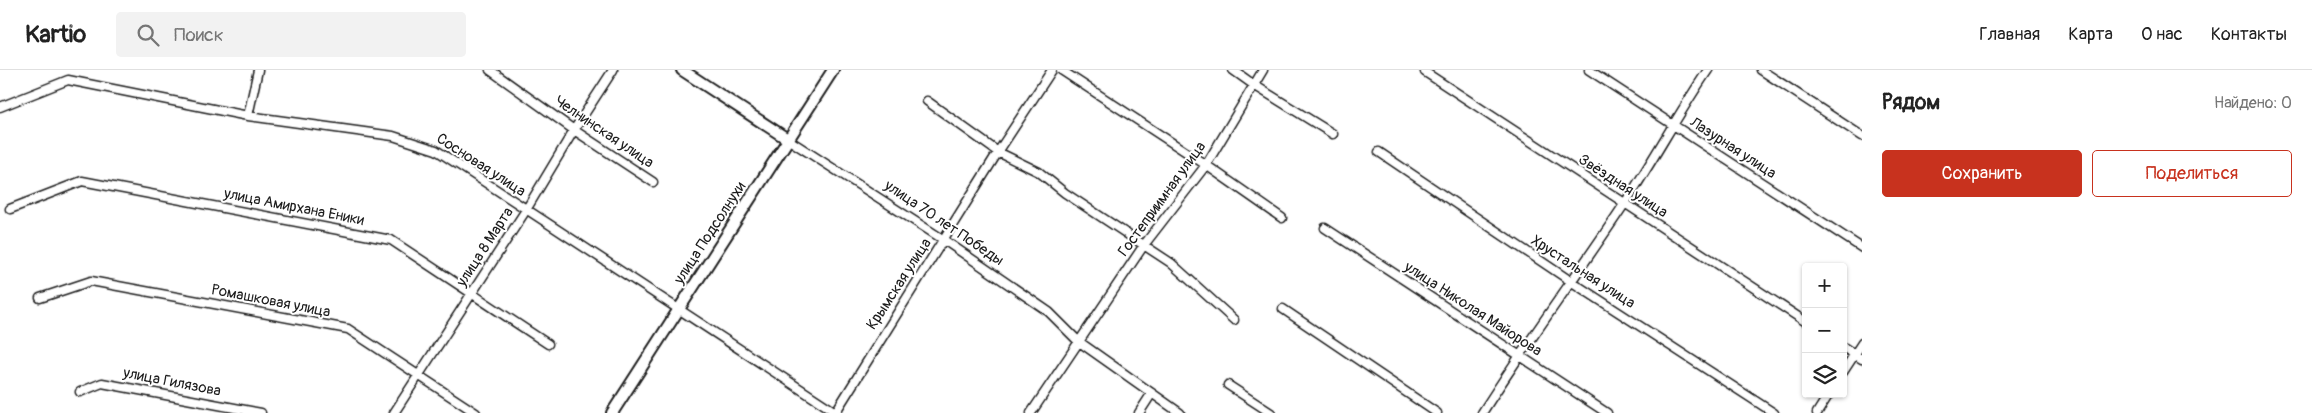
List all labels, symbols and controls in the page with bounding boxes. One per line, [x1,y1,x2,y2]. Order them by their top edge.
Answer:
search box [116,12,466,57]
text: Kartio [25,20,86,49]
icon: search [134,21,162,49]
text: Поиск [174,23,224,47]
text: Главная [1979,23,2040,46]
text: Карта [2068,23,2113,46]
text: О нас [2141,23,2183,46]
text: Контакты [2211,23,2287,46]
text: Рядом [1882,89,1940,116]
street label: Челнинская улица [551,92,657,172]
text: Найдено: 0 [2214,93,2292,113]
street label: Лазурная улица [1686,113,1780,183]
street label: Сосновая улица [433,129,529,201]
street label: Гостеприимная улица [1114,138,1210,260]
street label: Звёздная улица [1575,150,1671,222]
button: Сохранить [1882,150,2082,197]
button: Поделиться [2092,150,2292,197]
street label: улица 70 лет Победы [880,175,1007,270]
street label: улица Подсолнухи [669,178,750,289]
street label: улица Амирхана Еники [221,184,366,230]
street label: улица 8 Марта [452,204,518,291]
street label: Хрустальная улица [1527,231,1639,313]
street label: Крымская улица [862,235,936,333]
street label: улица Николая Майорова [1400,257,1545,361]
map controls [1802,263,1847,398]
button: + [1802,263,1847,308]
street label: Ромашковая улица [210,280,332,322]
button: − [1802,308,1847,353]
button: layers [1802,353,1847,398]
street label: улица Гилязова [121,363,222,401]

